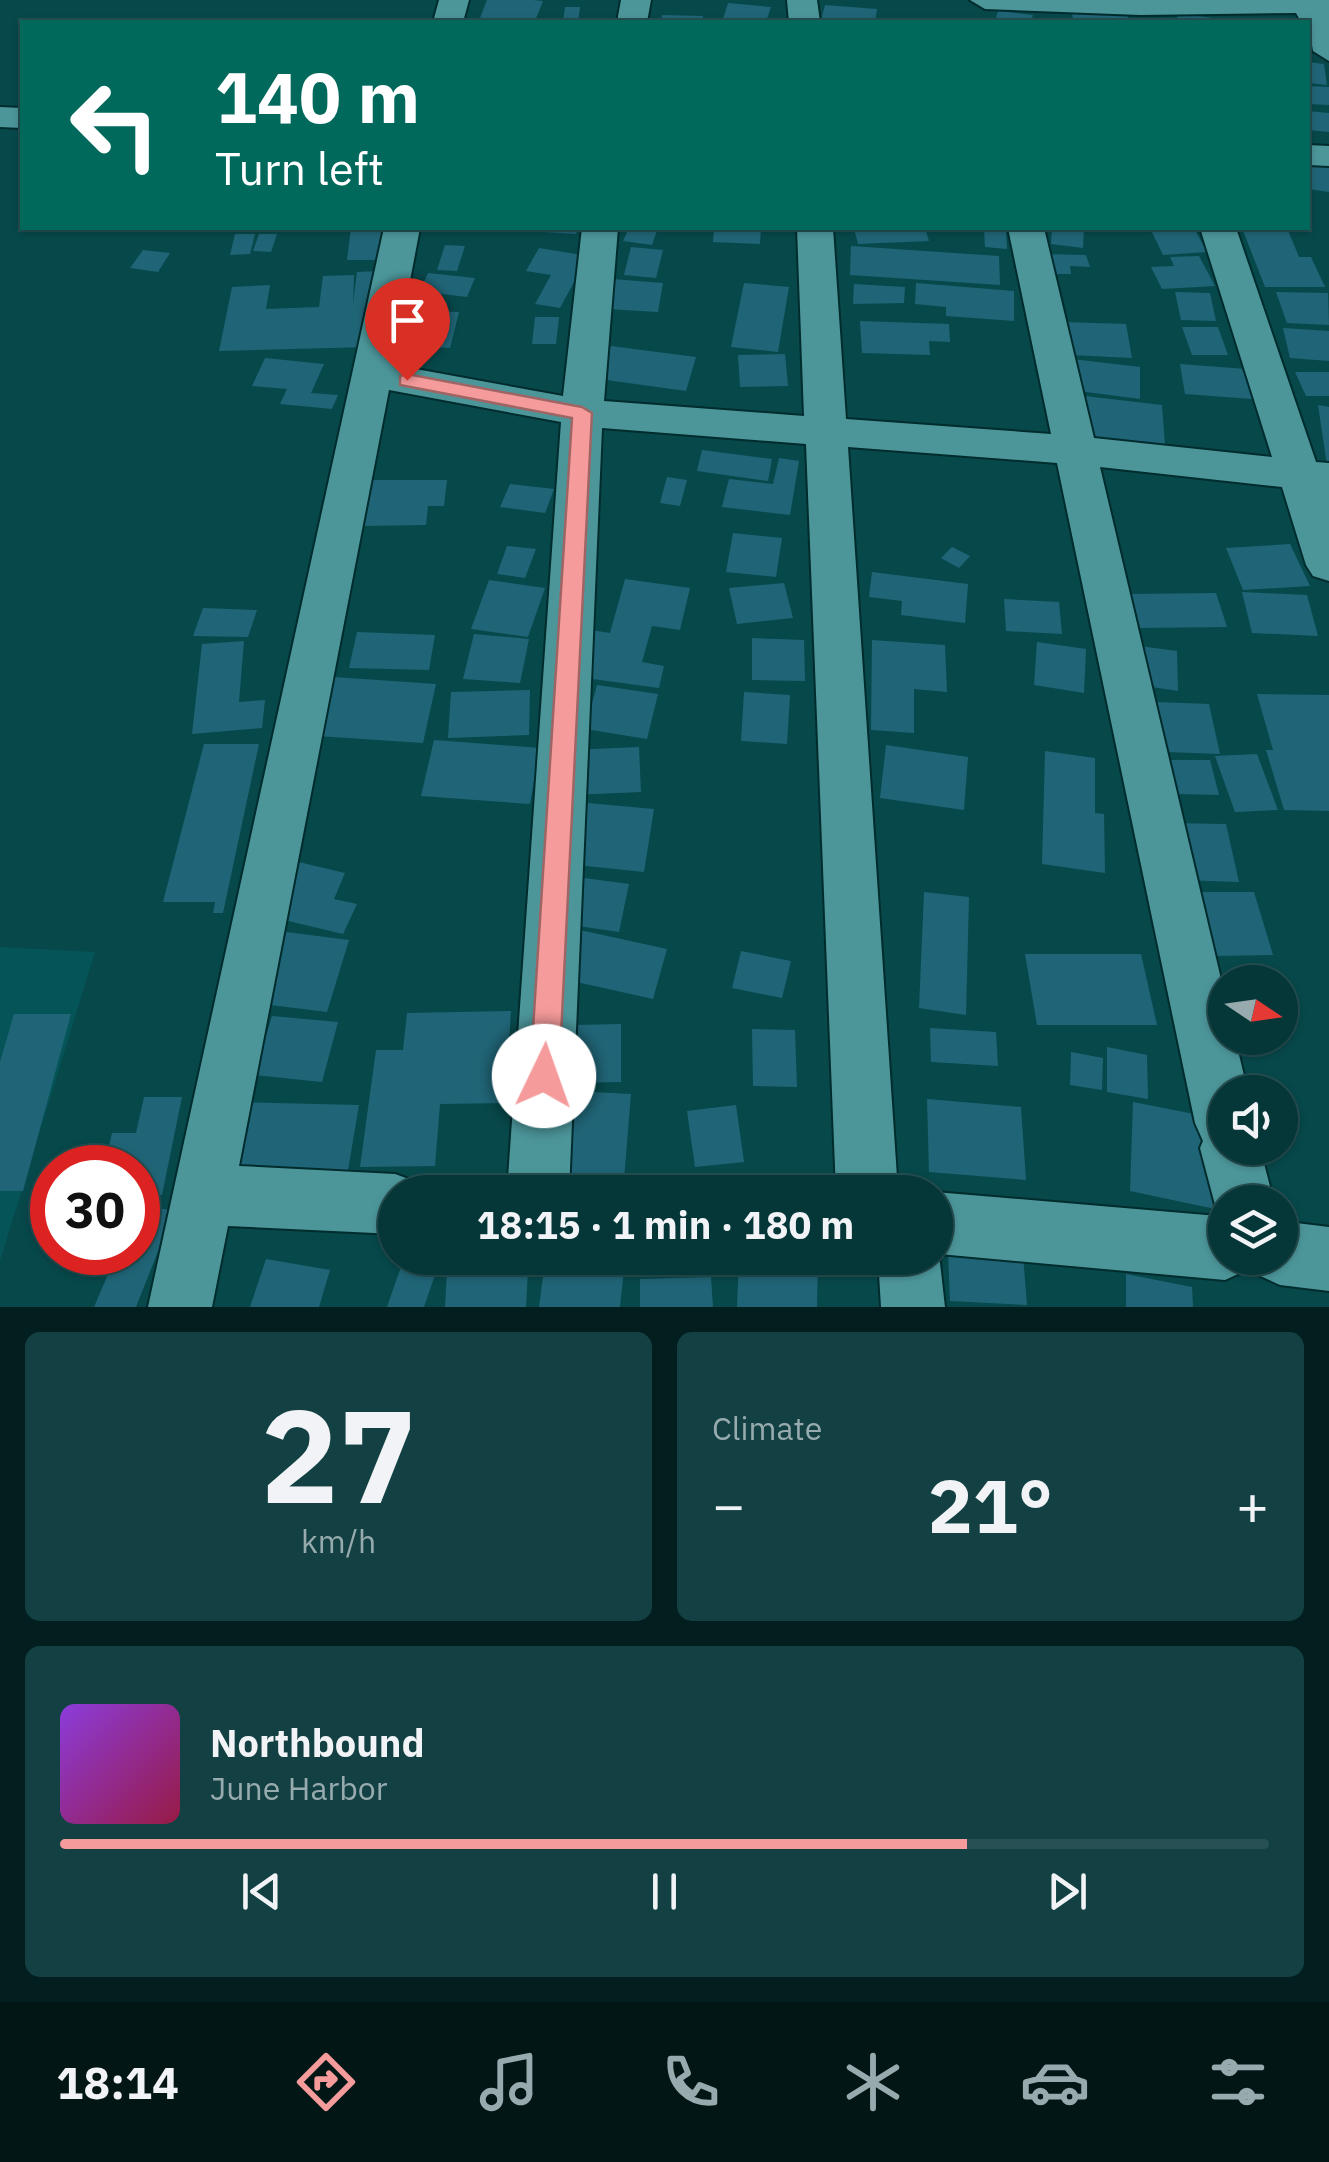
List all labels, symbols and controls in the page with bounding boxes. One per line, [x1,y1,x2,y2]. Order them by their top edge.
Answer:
text: 140 m [215,51,420,142]
icon: left [50,60,180,190]
text: Turn left [215,139,384,197]
pin [365,278,450,381]
icon: arrive [380,293,435,348]
north arrow [1208,965,1298,1055]
map controls [1208,965,1298,1275]
position arrow [492,1024,596,1128]
button: sound [1208,1075,1298,1165]
speed limit sign: 30 [30,1145,160,1275]
button: layers [1208,1185,1298,1275]
text: 18:15 · 1 min · 180 m [477,1200,854,1249]
text: 27 [260,1370,417,1539]
text: Climate [712,1407,822,1449]
text: 21° [928,1456,1053,1554]
text: − [712,1469,745,1540]
text: + [1236,1469,1269,1540]
text: km/h [301,1520,376,1562]
text: Northbound [210,1718,425,1767]
text: June Harbor [210,1767,387,1809]
icon: previous [234,1864,289,1919]
icon: pause [637,1864,692,1919]
icon: next [1040,1864,1095,1919]
icon: directions [291,2047,361,2117]
icon: music [474,2047,544,2117]
icon: phone [656,2047,726,2117]
icon: climate [838,2047,908,2117]
icon: car [1020,2047,1090,2117]
icon: filters [1203,2047,1273,2117]
text: 18:14 [56,2053,179,2111]

